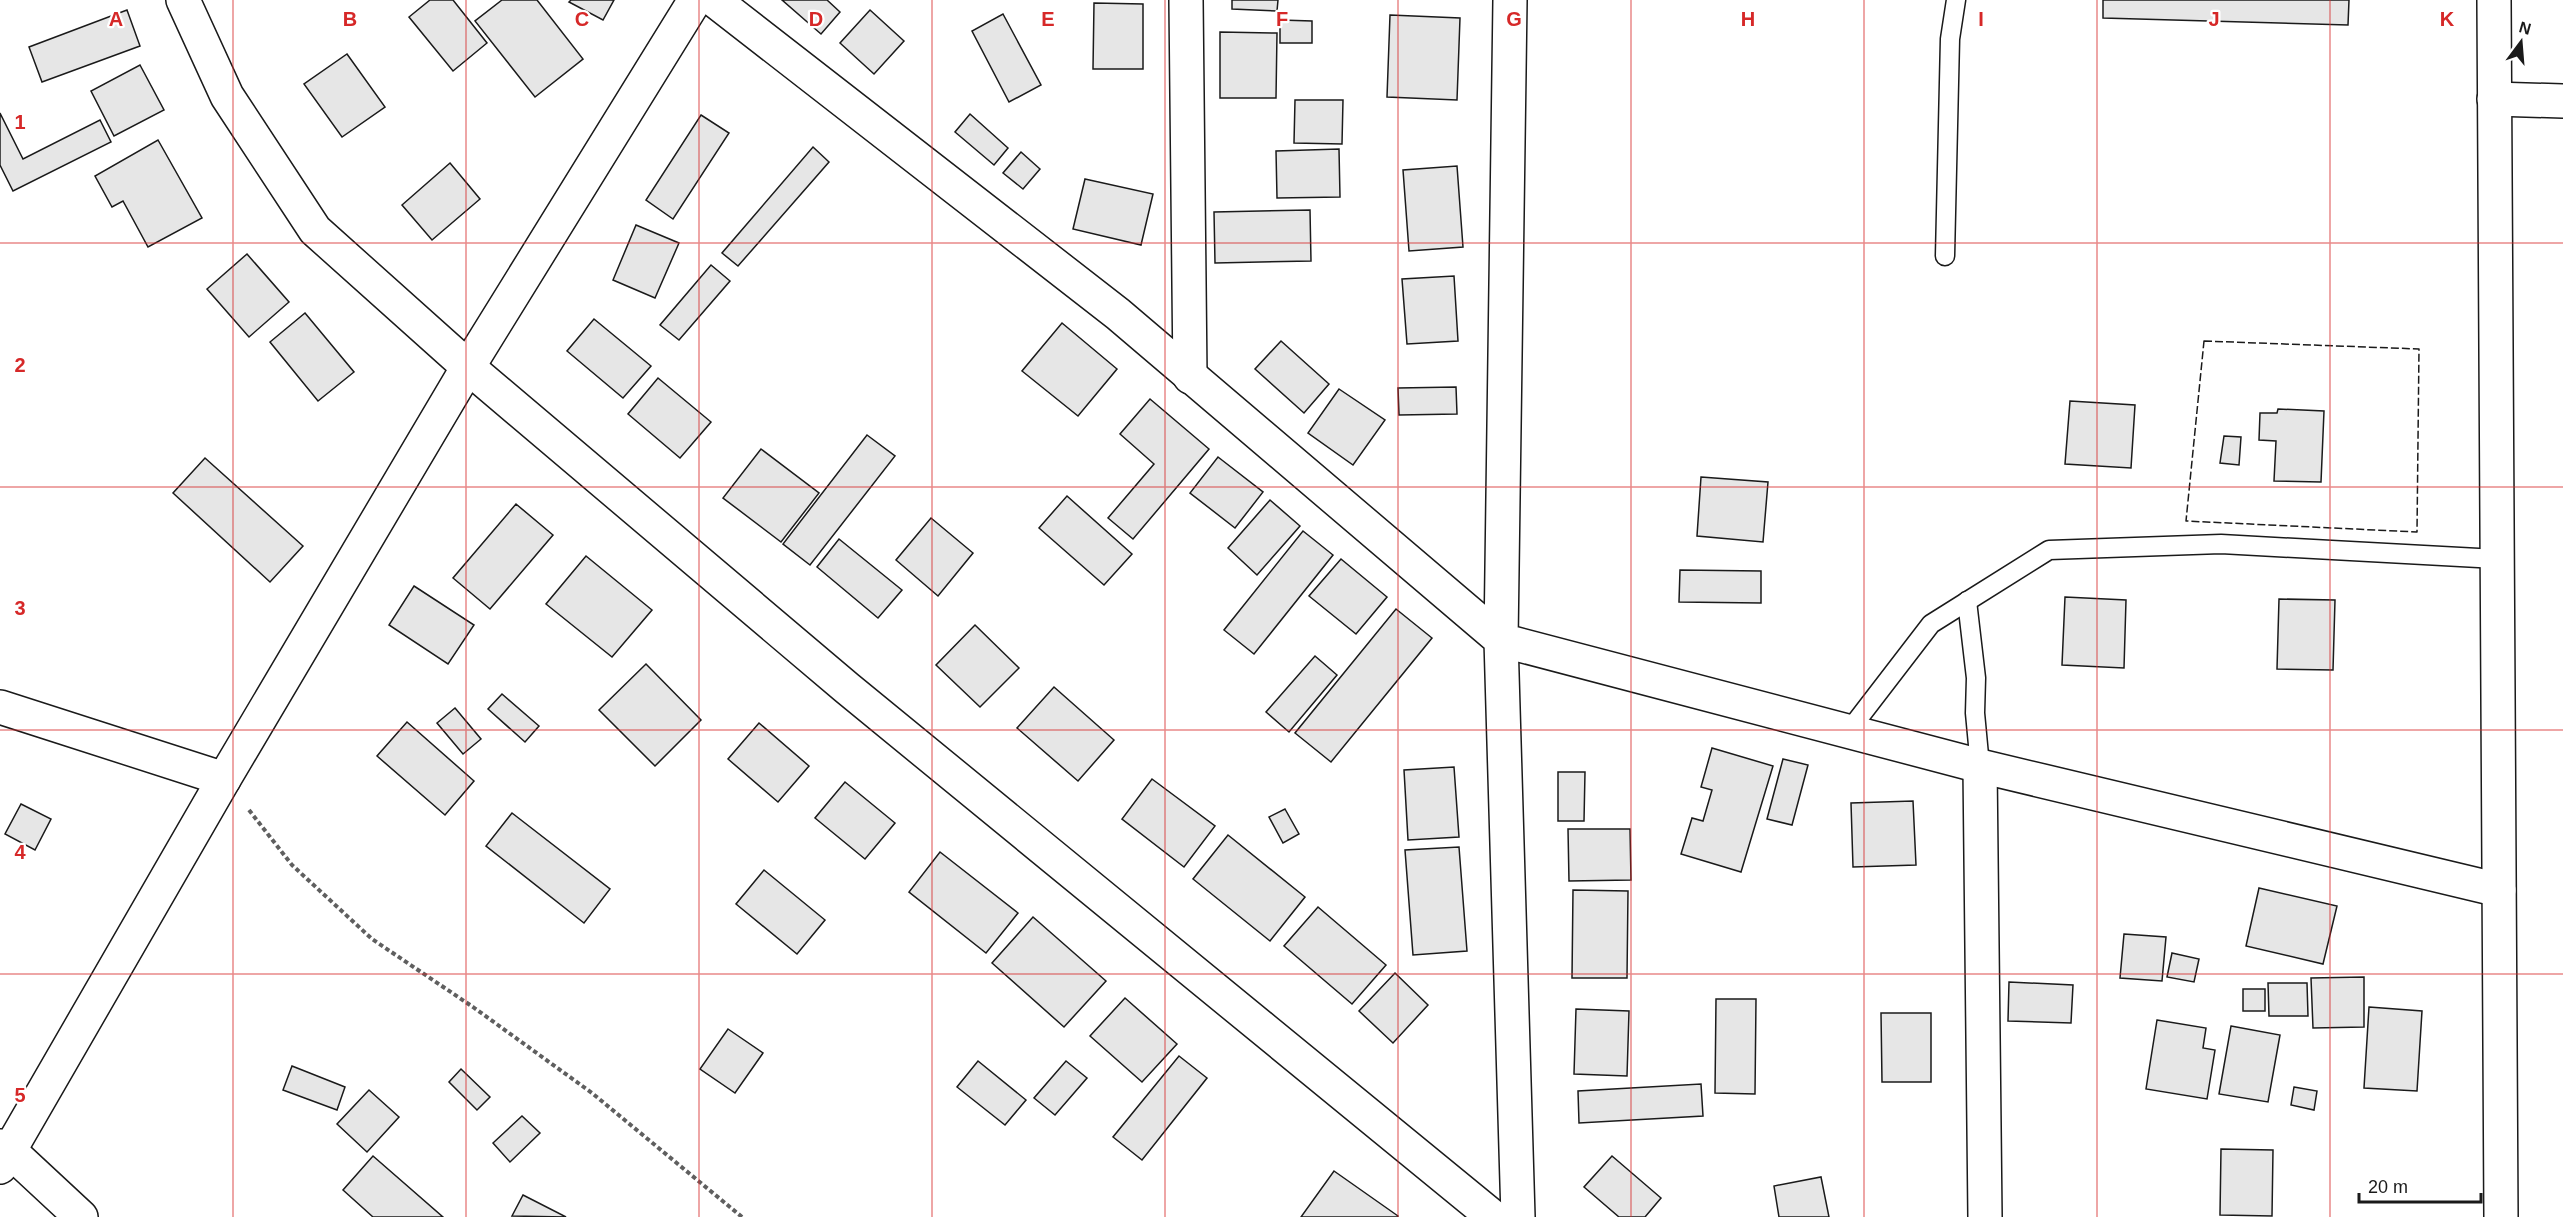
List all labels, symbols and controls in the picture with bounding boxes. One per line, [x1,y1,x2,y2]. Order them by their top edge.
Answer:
text: A [109,8,123,30]
text: B [343,8,357,30]
text: C [575,8,589,30]
text: D [809,8,823,30]
text: E [1041,8,1055,30]
text: F [1276,8,1288,30]
text: G [1506,8,1522,30]
text: H [1741,8,1755,30]
text: I [1978,8,1984,30]
text: J [2208,8,2220,30]
text: K [2440,8,2455,30]
north arrow [2491,12,2551,72]
text: N [2517,18,2533,38]
text: 1 [14,111,26,133]
text: 2 [14,354,26,376]
text: 3 [14,597,26,619]
text: 4 [14,841,26,863]
text: 5 [14,1084,26,1106]
scale bar [2359,1166,2480,1204]
text: 20 m [2368,1177,2408,1197]

